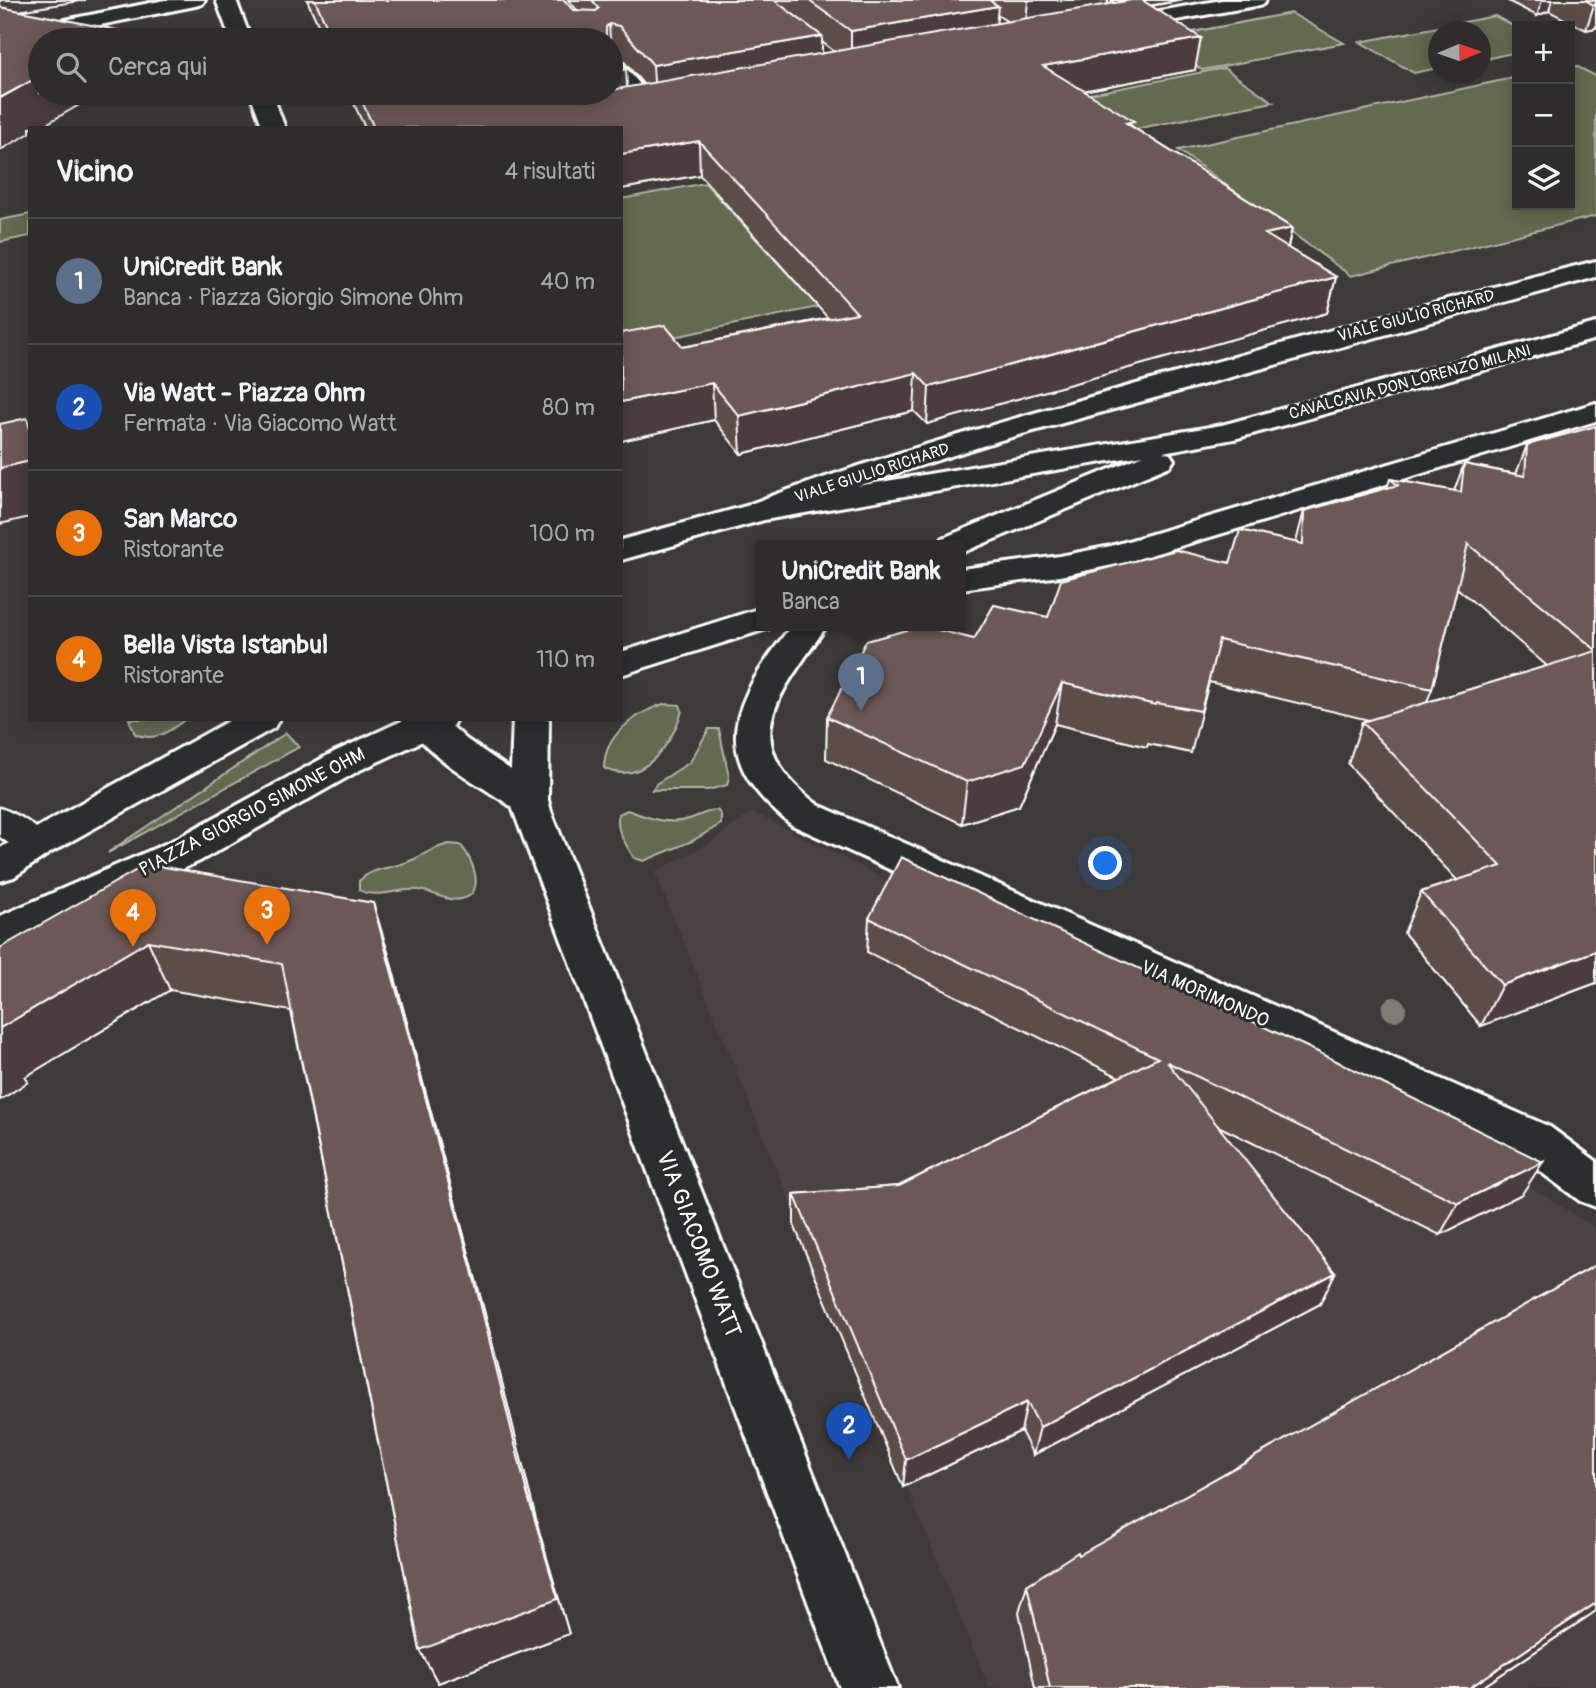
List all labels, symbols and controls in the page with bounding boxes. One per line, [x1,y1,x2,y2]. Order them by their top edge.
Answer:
north arrow [1428,21,1491,84]
map controls [1512,21,1575,210]
button: + [1512,21,1575,84]
search box [28,28,623,105]
icon: search [52,48,90,86]
text: Cerca qui [108,51,207,83]
button: − [1512,84,1575,147]
button: layers [1512,147,1575,210]
text: Vicino [56,153,133,190]
text: 4 risultati [505,157,595,186]
text: UniCredit Bank [123,251,282,283]
text: 1 [75,267,84,296]
text: 40 m [541,267,595,296]
text: Banca · Piazza Giorgio Simone Ohm [123,283,464,312]
street label: VIALE GIULIO RICHARD [1335,285,1497,347]
street label: CAVALCAVIA DON LORENZO MILANI [1287,340,1533,424]
text: Via Watt - Piazza Ohm [123,377,365,409]
text: 2 [73,393,85,422]
text: 80 m [542,393,595,422]
text: Fermata · Via Giacomo Watt [123,409,396,438]
street label: VIALE GIULIO RICHARD [792,439,952,507]
text: San Marco [123,503,237,535]
text: 3 [73,519,85,548]
text: 100 m [529,519,595,548]
text: Ristorante [123,535,224,564]
popup [756,540,966,631]
text: UniCredit Bank [781,555,941,587]
text: Banca [781,587,840,616]
text: Bella Vista Istanbul [123,629,328,661]
text: 4 [72,645,86,674]
text: 110 m [536,645,595,674]
pin: 1 [838,653,884,711]
text: Ristorante [123,661,224,690]
street label: PIAZZA GIORGIO SIMONE OHM [135,742,369,882]
your location [1088,846,1122,880]
pin: 3 [244,887,290,945]
pin: 4 [110,889,156,947]
street label: VIA MORIMONDO [1137,955,1273,1033]
street label: VIA GIACOMO WATT [650,1146,748,1342]
pin: 2 [826,1402,872,1460]

